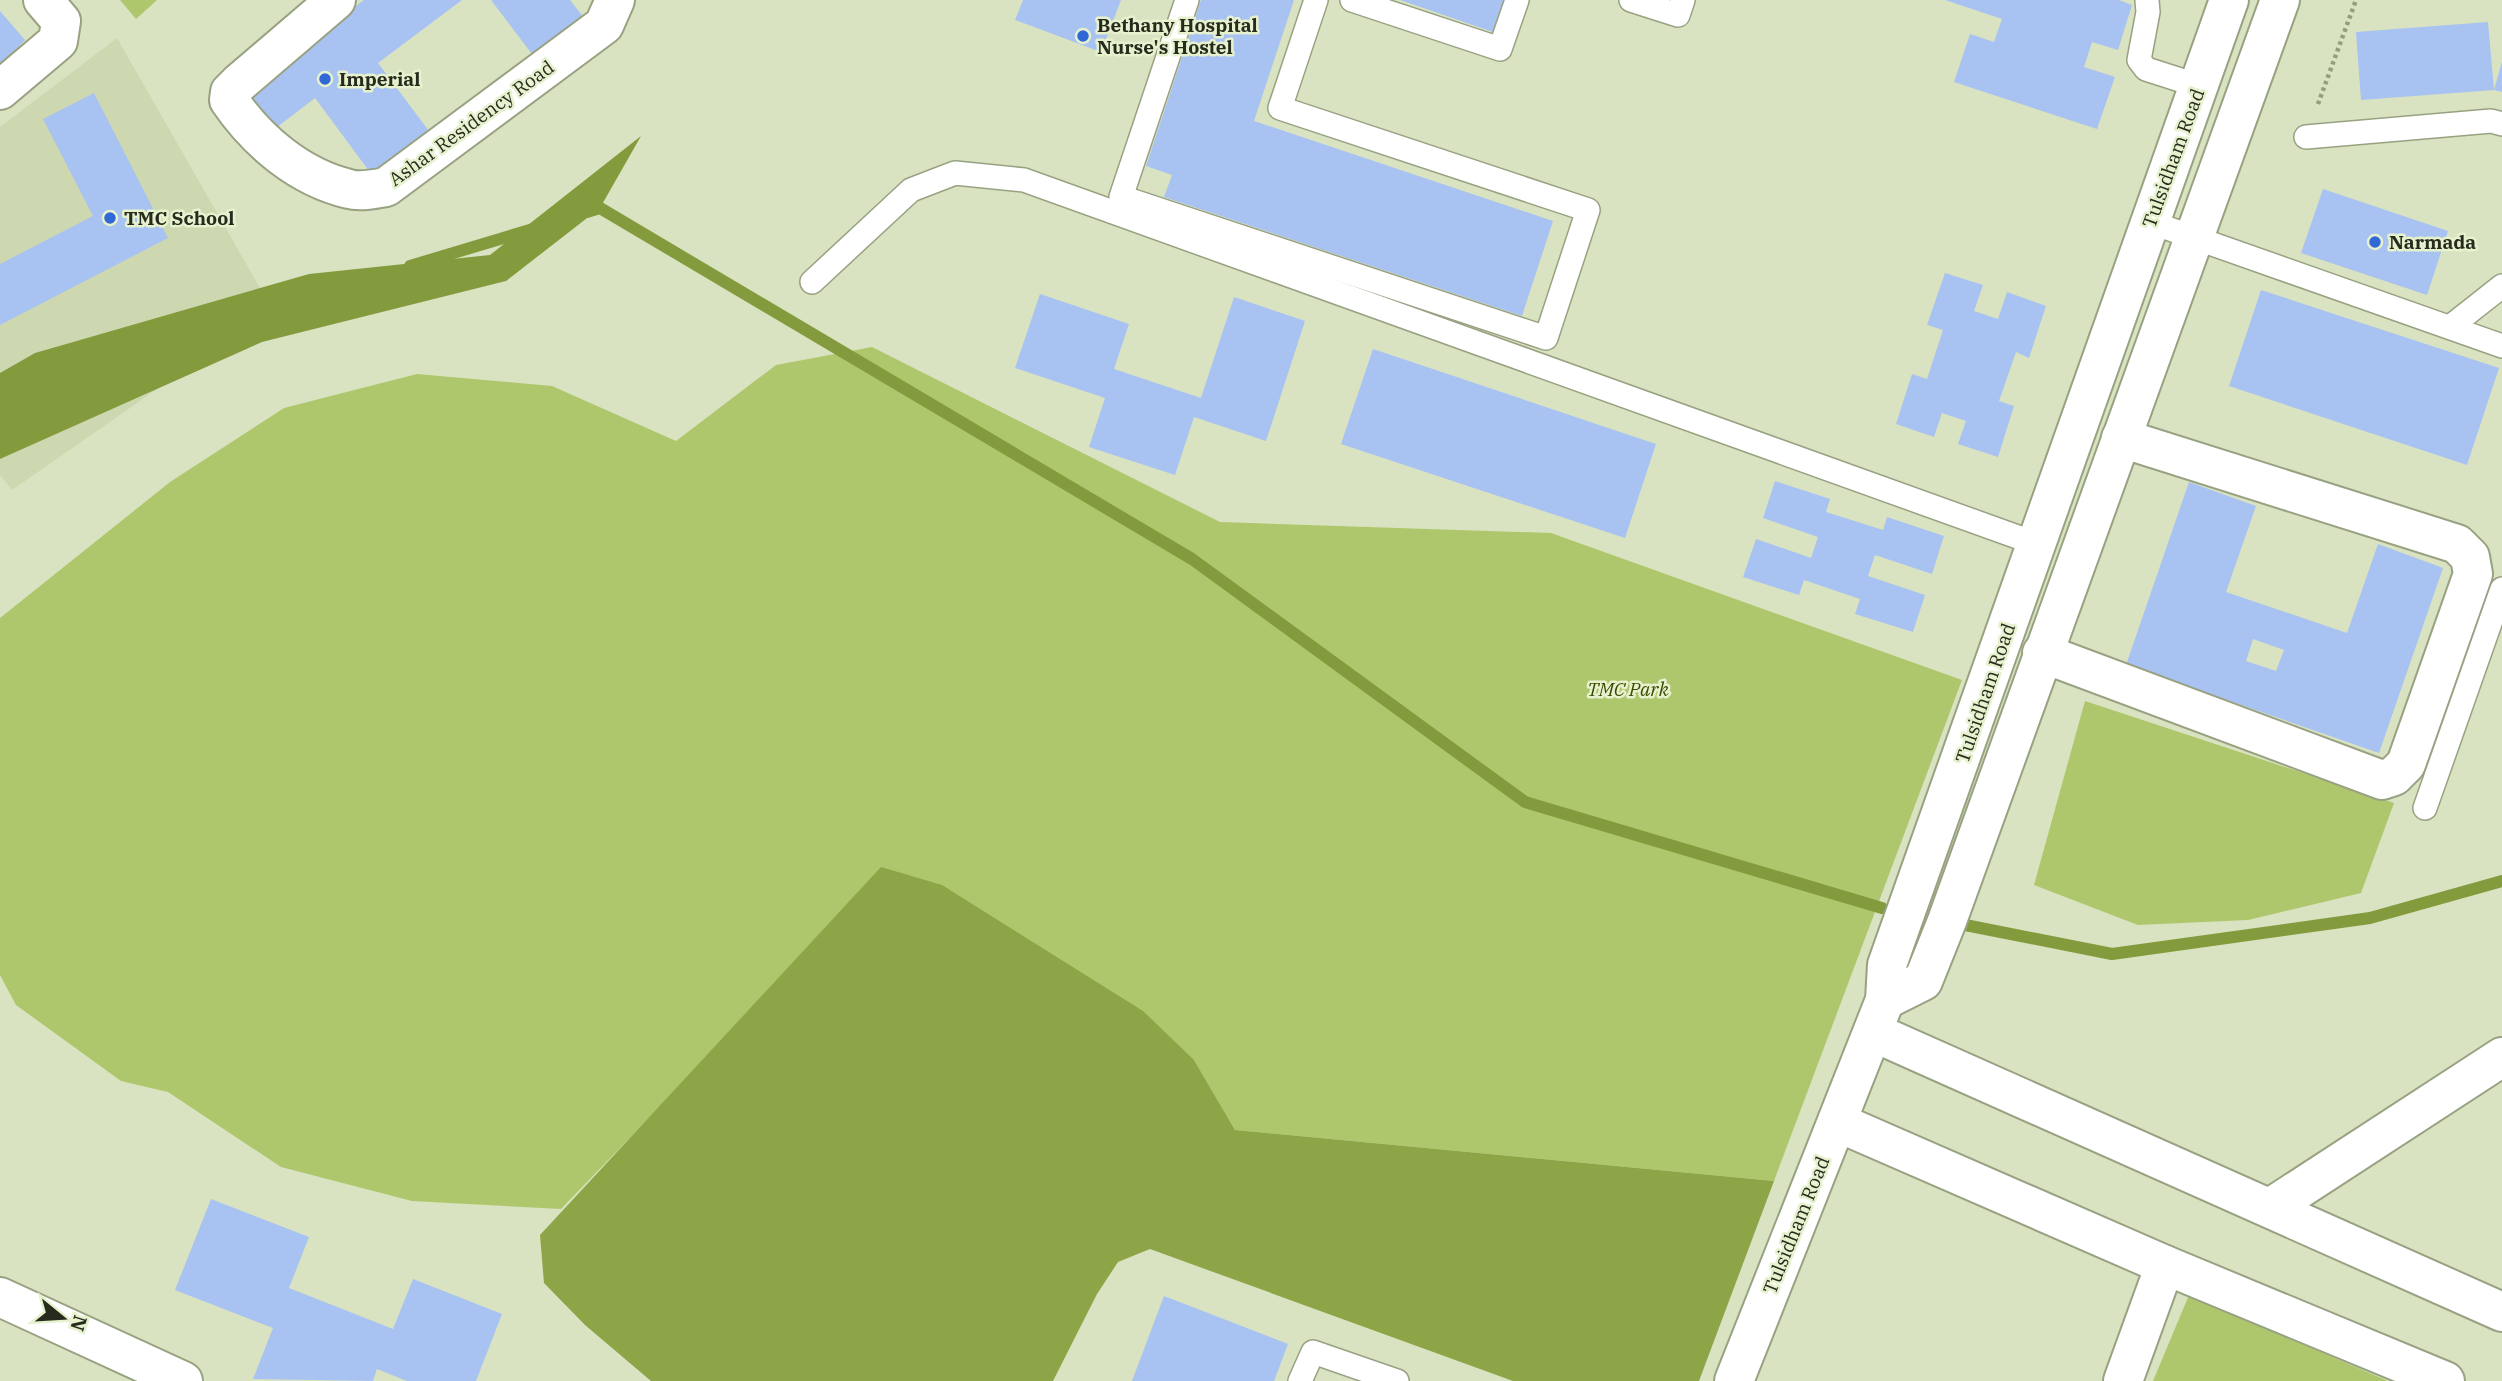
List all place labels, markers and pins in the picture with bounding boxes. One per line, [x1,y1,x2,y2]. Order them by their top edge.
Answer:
place label: Bethany Hospital Nurse's Hostel [1097,13,1258,59]
marker: Bethany Hospital Nurse's Hostel [1075,28,1091,44]
place label: Imperial [339,67,420,91]
marker: Imperial [317,71,333,87]
place label: TMC School [124,206,235,230]
marker: TMC School [102,210,118,226]
place label: Narmada [2389,230,2476,254]
marker: Narmada [2367,234,2383,250]

